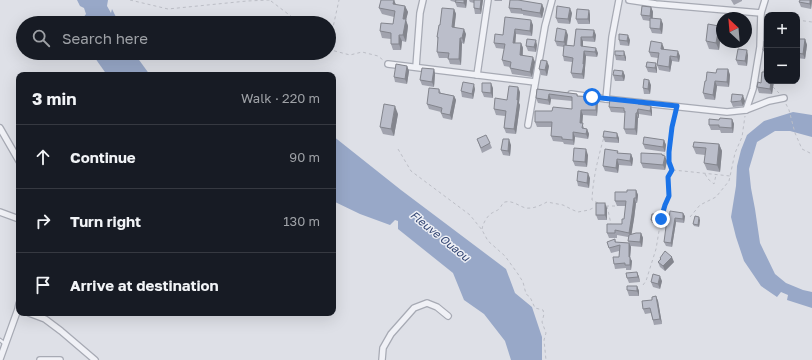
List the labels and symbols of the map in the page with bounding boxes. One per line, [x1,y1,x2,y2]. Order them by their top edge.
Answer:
north arrow [716,12,752,48]
route start [583,88,601,106]
water label: Fleuve Ouaou [408,208,474,264]
route end [652,210,670,228]

